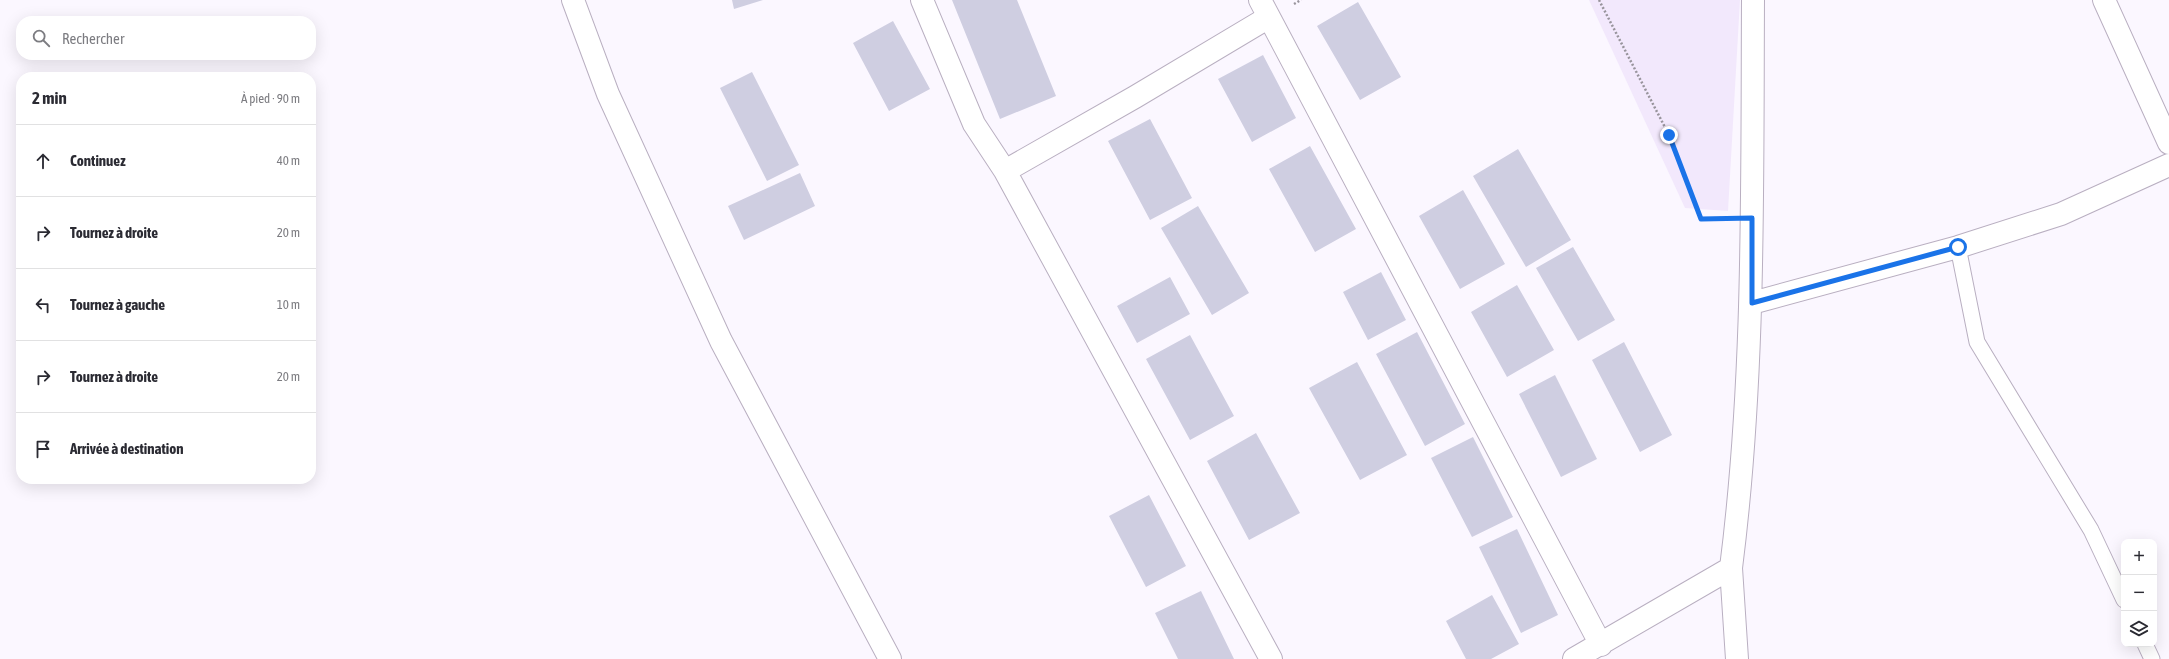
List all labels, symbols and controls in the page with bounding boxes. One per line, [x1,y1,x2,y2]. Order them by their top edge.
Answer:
search box [16,16,316,60]
icon: search [30,27,52,49]
text: Rechercher [62,30,124,47]
text: 2 min [32,88,67,108]
text: À pied · 90 m [241,91,300,106]
route end [1660,126,1678,144]
icon: ahead [32,150,54,172]
text: Continuez [70,152,126,169]
text: 40 m [277,153,300,168]
icon: right [32,222,54,244]
text: Tournez à droite [70,224,158,241]
text: 20 m [277,225,300,240]
route start [1949,238,1967,256]
icon: left [32,294,54,316]
text: Tournez à gauche [70,296,165,313]
text: 10 m [277,297,300,312]
icon: right [32,366,54,388]
text: Tournez à droite [70,368,158,385]
text: 20 m [277,369,300,384]
icon: arrive [32,438,54,460]
text: Arrivée à destination [70,440,184,457]
map controls [2121,539,2157,647]
button: + [2121,539,2157,575]
button: − [2121,575,2157,611]
button: layers [2121,611,2157,647]

